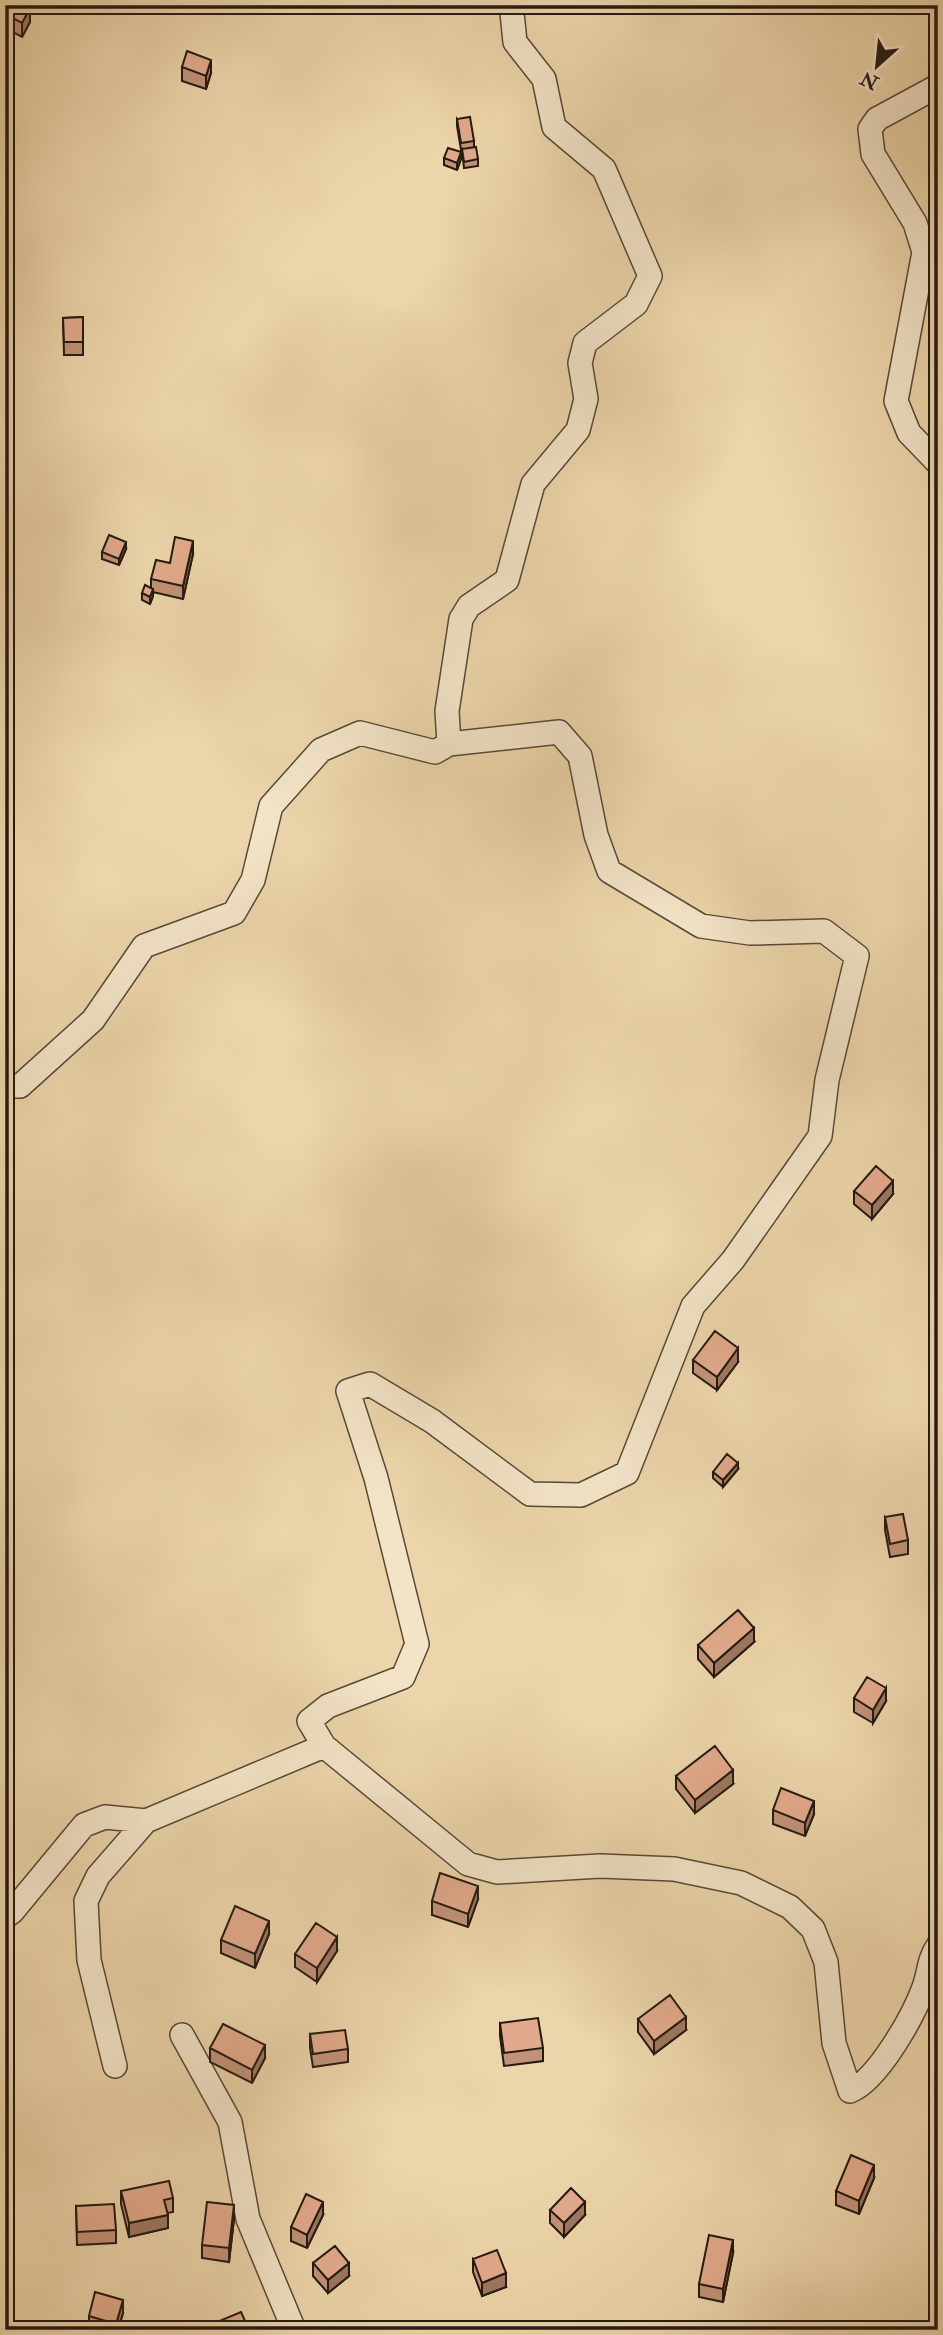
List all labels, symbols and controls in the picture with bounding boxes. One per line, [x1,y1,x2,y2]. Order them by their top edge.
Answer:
north arrow [842,32,912,102]
text: N [856,65,884,95]

